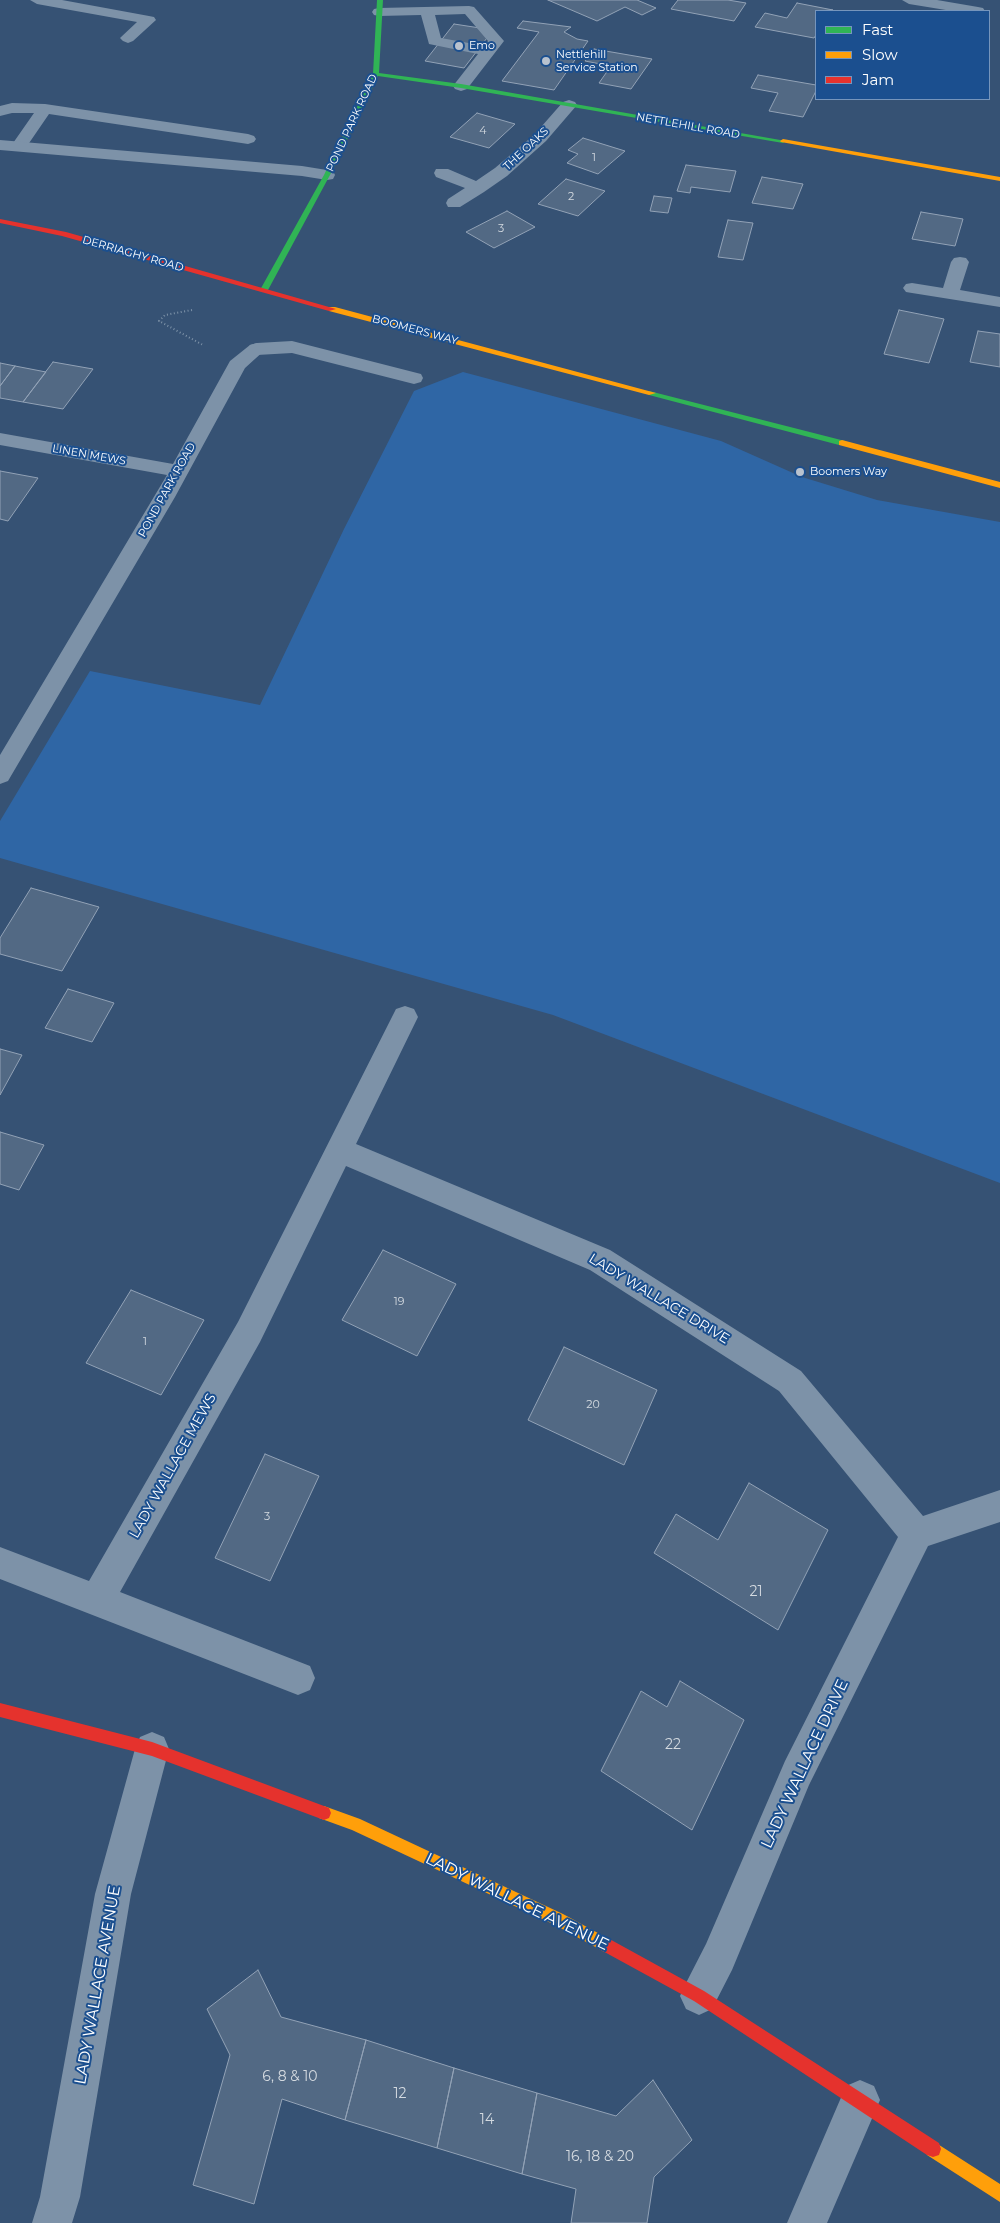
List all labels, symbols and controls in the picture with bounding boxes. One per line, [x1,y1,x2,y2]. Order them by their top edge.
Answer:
legend [815,10,990,100]
text: Fast [862,20,893,39]
place label: Emo [469,39,495,53]
marker: Emo [453,40,465,52]
text: Slow [862,45,898,64]
place label: Nettlehill Service Station [556,48,638,74]
marker: Nettlehill Service Station [540,55,552,67]
text: Jam [862,70,894,89]
street label: POND PARK ROAD [324,72,380,174]
street label: NETTLEHILL ROAD [635,110,741,142]
house number: 4 [479,124,487,138]
street label: THE OAKS [501,125,551,173]
house number: 1 [592,151,596,165]
house number: 2 [568,190,574,204]
house number: 3 [498,222,504,236]
street label: DERRIAGHY ROAD [81,233,185,275]
street label: BOOMERS WAY [371,312,459,348]
street label: POND PARK ROAD [136,440,198,540]
street label: LINEN MEWS [51,442,127,468]
place label: Boomers Way [810,465,887,479]
marker: Boomers Way [794,466,806,478]
street label: LADY WALLACE DRIVE [586,1250,732,1348]
house number: 19 [394,1295,404,1309]
house number: 1 [143,1335,147,1349]
street label: LADY WALLACE MEWS [126,1391,220,1541]
house number: 20 [586,1398,600,1412]
house number: 3 [264,1510,270,1524]
house number: 21 [749,1584,763,1600]
street label: LADY WALLACE DRIVE [757,1677,853,1851]
house number: 22 [665,1737,681,1753]
street label: LADY WALLACE AVENUE [422,1849,612,1955]
street label: LADY WALLACE AVENUE [71,1884,125,2086]
house number: 6, 8 & 10 [262,2069,318,2085]
house number: 12 [393,2086,407,2102]
house number: 14 [480,2112,494,2128]
house number: 16, 18 & 20 [566,2149,634,2165]

